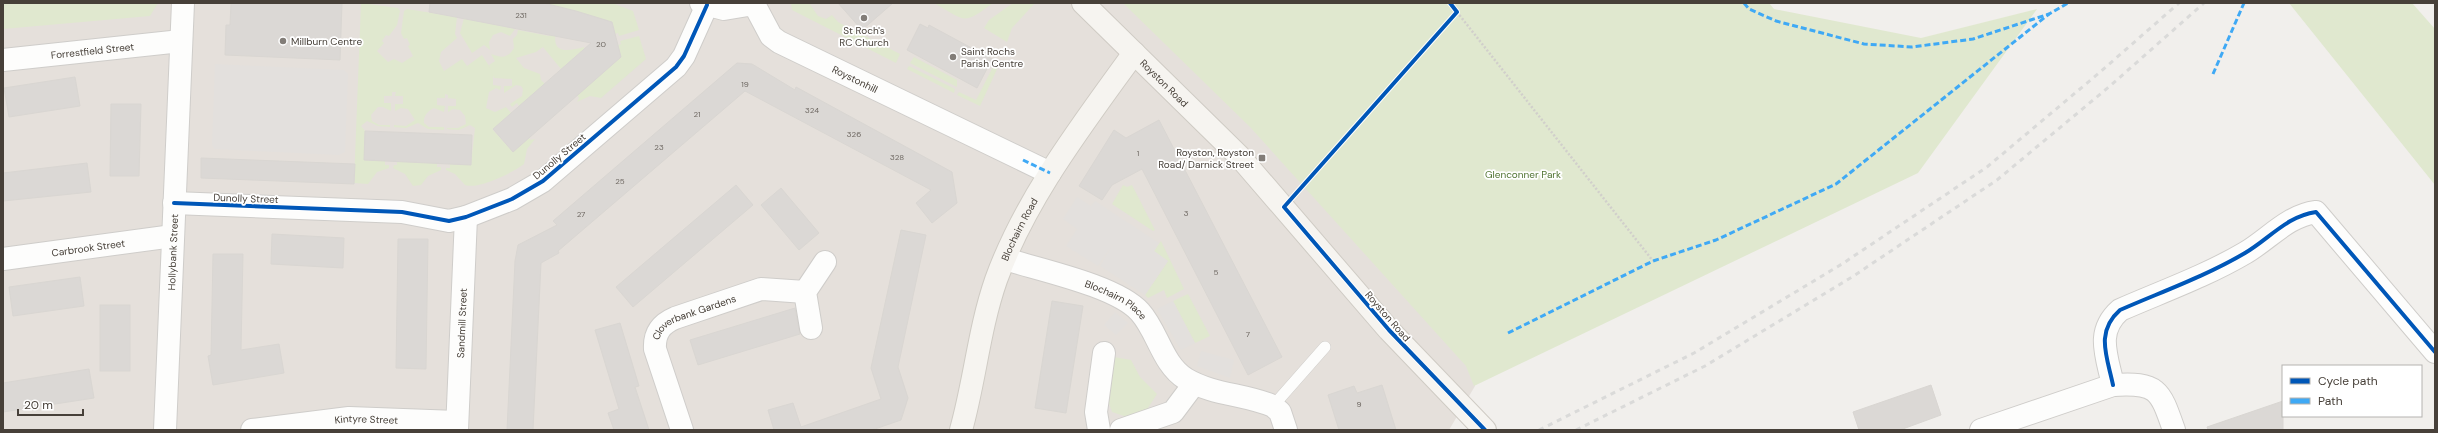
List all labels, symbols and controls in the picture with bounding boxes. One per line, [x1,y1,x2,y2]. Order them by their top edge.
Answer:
house number: 231 [515,10,527,20]
marker: St Roch's RC Church [859,13,869,23]
place label: St Roch's RC Church [839,24,889,49]
place label: Millburn Centre [291,35,362,48]
marker: Millburn Centre [278,36,288,46]
house number: 20 [596,39,607,49]
street label: Forrestfield Street [50,40,135,62]
place label: Saint Rochs Parish Centre [961,45,1024,70]
marker: Saint Rochs Parish Centre [948,52,958,62]
street label: Royston Road [1137,57,1191,110]
street label: Roystonhill [830,63,880,96]
house number: 19 [741,79,749,89]
house number: 324 [805,105,819,115]
house number: 21 [693,109,701,119]
house number: 326 [847,129,861,139]
street label: Dunolly Street [530,130,589,182]
house number: 23 [654,142,664,152]
place label: Royston, Royston Road/ Darnick Street [1158,146,1254,171]
house number: 1 [1137,148,1139,158]
house number: 328 [890,152,904,162]
marker: Royston, Royston Road/ Darnick Street [1257,153,1267,163]
park label: Glenconner Park [1485,168,1561,181]
house number: 25 [615,176,625,186]
street label: Dunolly Street [213,191,279,206]
street label: Blochairn Road [998,195,1041,263]
house number: 3 [1184,208,1189,218]
house number: 27 [577,209,585,219]
street label: Hollybank Street [165,214,181,291]
street label: Carbrook Street [51,237,126,259]
house number: 5 [1214,267,1219,277]
street label: Blochairn Place [1083,277,1150,323]
street label: Sandmill Street [454,288,470,358]
street label: Royston Road [1362,288,1413,344]
street label: Cloverbank Gardens [650,292,738,341]
house number: 7 [1246,329,1250,339]
legend [2282,365,2422,417]
text: Cycle path [2318,373,2378,389]
scale bar [18,391,83,417]
text: Path [2318,393,2343,409]
text: 20 m [24,397,53,413]
house number: 9 [1356,399,1362,409]
street label: Kintyre Street [334,412,398,427]

